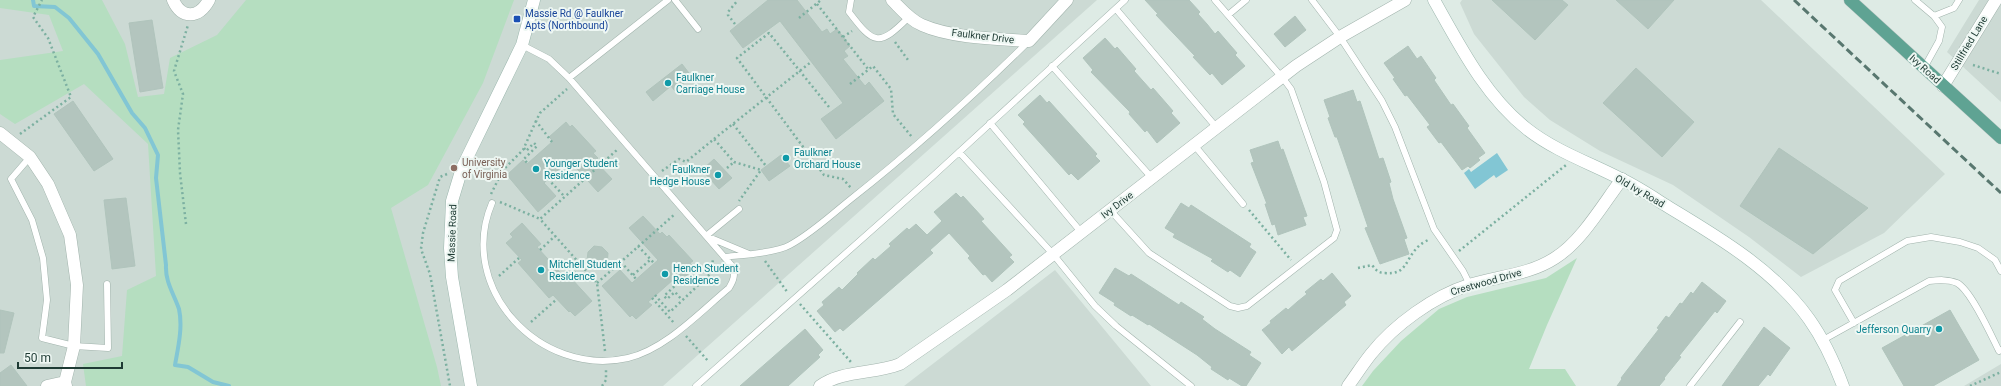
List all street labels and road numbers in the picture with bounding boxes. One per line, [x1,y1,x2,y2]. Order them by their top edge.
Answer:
street label: Stillfried Lane [1949,14,1989,72]
street label: Faulkner Drive [951,27,1015,45]
street label: Ivy Road [1907,52,1943,86]
street label: Old Ivy Road [1613,172,1667,210]
street label: Ivy Drive [1099,189,1135,221]
street label: Massie Road [445,204,459,262]
street label: Crestwood Drive [1449,267,1523,297]

